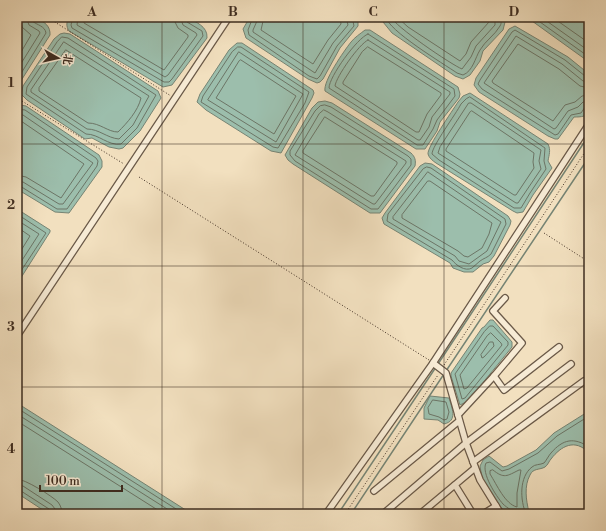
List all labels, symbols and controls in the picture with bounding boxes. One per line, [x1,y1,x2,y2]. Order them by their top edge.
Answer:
text: A [86,4,97,20]
text: B [228,4,238,20]
text: C [368,4,378,20]
text: D [509,4,519,20]
north arrow [38,38,78,78]
text: 北 [59,53,75,66]
text: 1 [8,75,15,91]
text: 2 [7,197,15,213]
text: 3 [7,319,15,335]
text: 4 [7,441,16,457]
scale bar [40,467,122,493]
text: 100 m [46,474,80,489]

